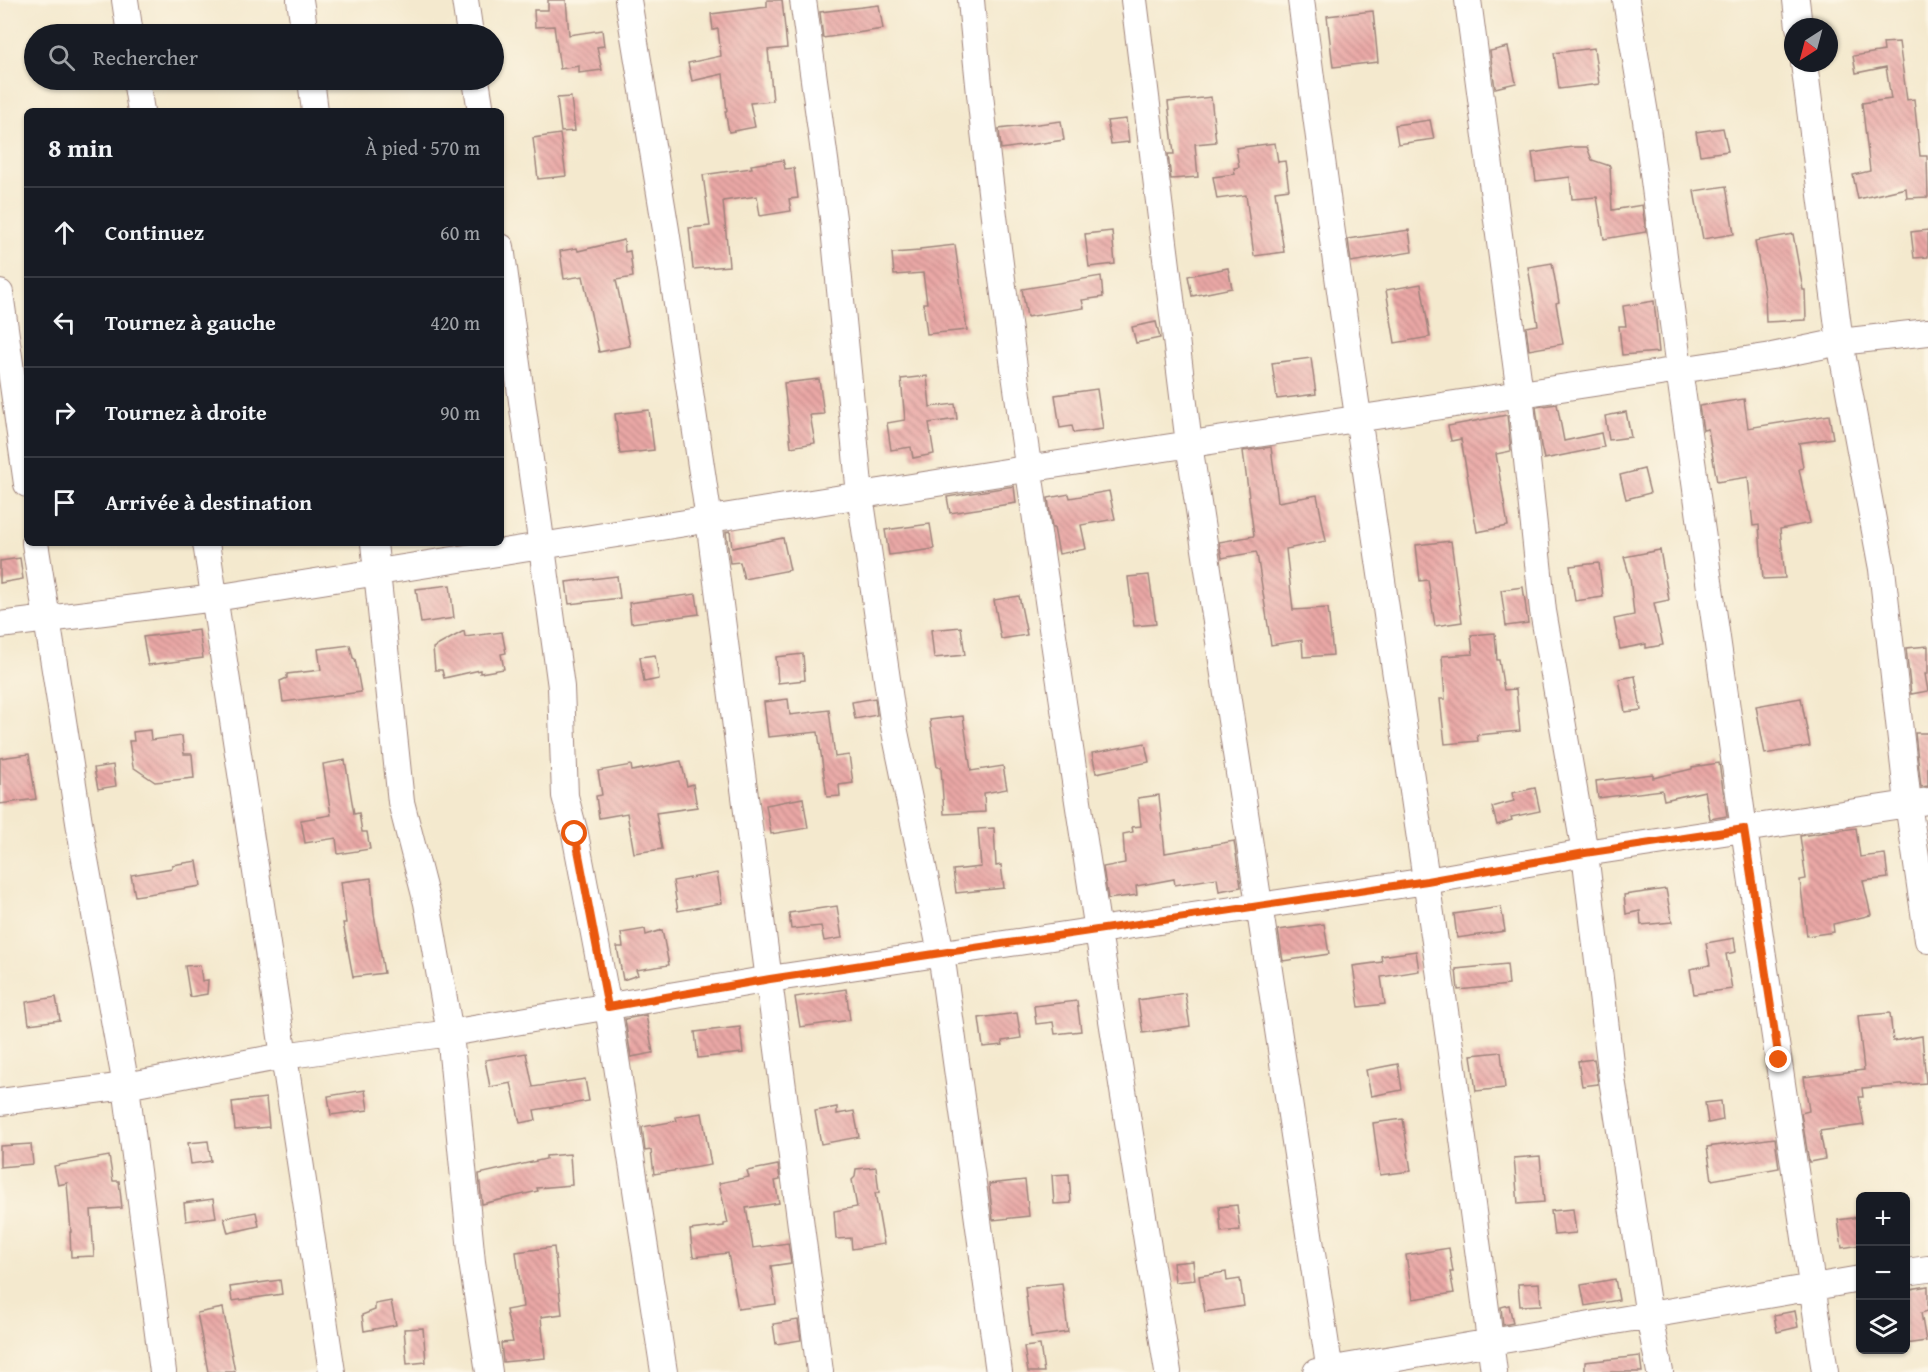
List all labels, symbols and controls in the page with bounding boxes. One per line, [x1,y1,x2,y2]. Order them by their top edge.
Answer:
north arrow [1784,18,1838,72]
search box [24,24,504,90]
icon: search [45,41,78,74]
text: Rechercher [93,41,198,73]
text: 8 min [48,128,113,167]
text: À pied · 570 m [365,133,480,162]
icon: ahead [48,216,81,249]
text: Continuez [105,216,204,248]
text: 60 m [440,218,480,247]
icon: left [48,306,81,339]
text: Tournez à gauche [105,306,276,338]
text: 420 m [430,308,480,337]
icon: right [48,396,81,429]
text: Tournez à droite [105,396,267,428]
text: 90 m [440,398,480,427]
icon: arrive [48,486,81,519]
text: Arrivée à destination [105,486,312,518]
route start [561,820,587,846]
route end [1765,1046,1791,1072]
map controls [1856,1192,1910,1354]
button: + [1856,1192,1910,1246]
button: − [1856,1246,1910,1300]
button: layers [1856,1300,1910,1354]

